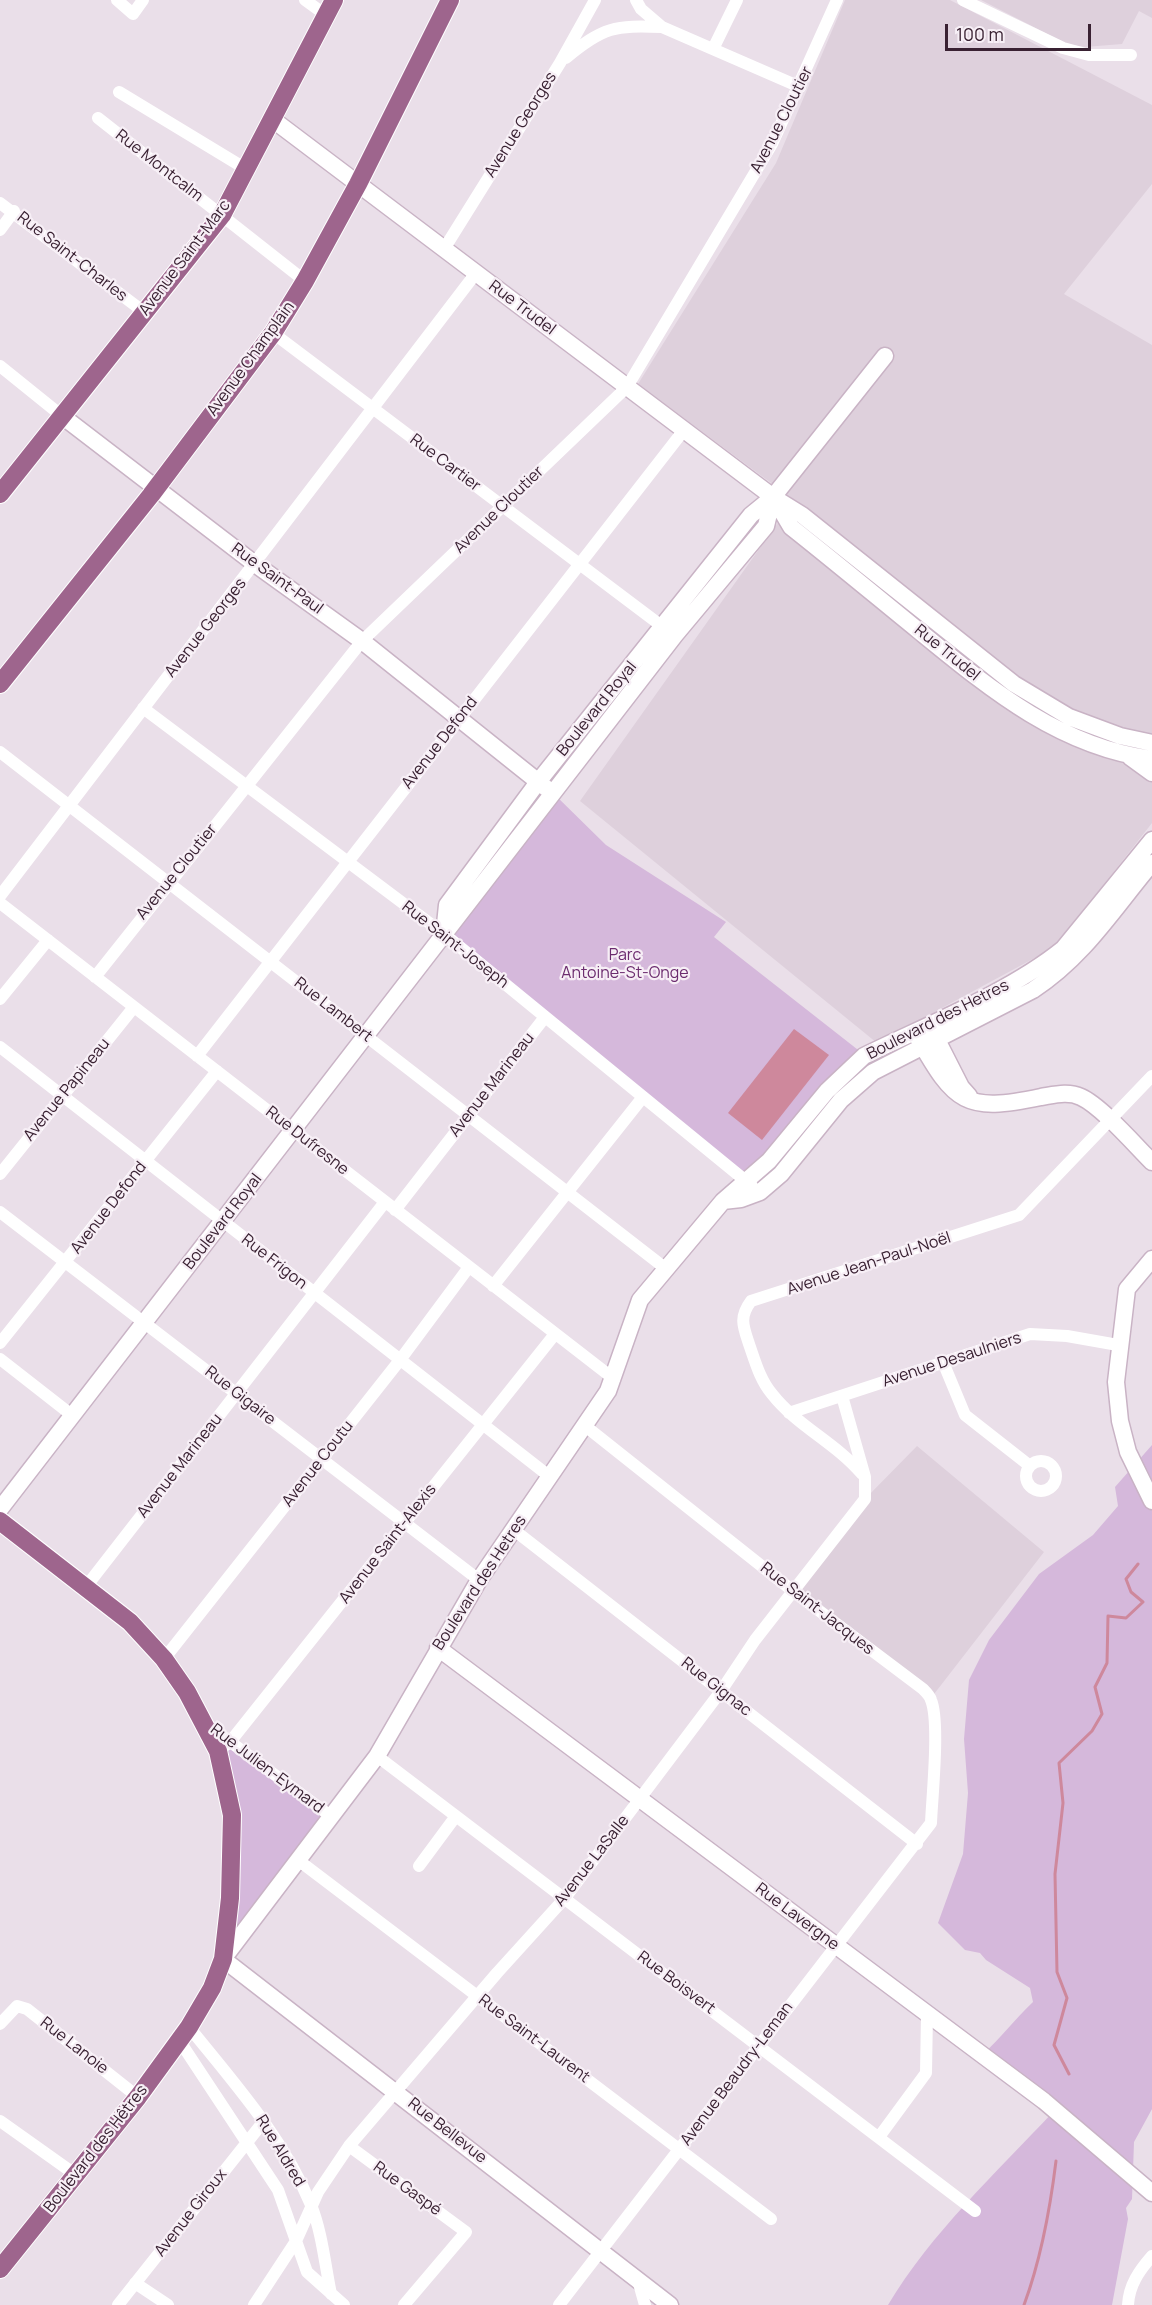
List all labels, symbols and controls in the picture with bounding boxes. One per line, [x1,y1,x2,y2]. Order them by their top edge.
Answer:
scale bar [948,12,1094,50]
text: 100 m [956,22,1004,46]
street label: Avenue Cloutier [747,63,817,177]
street label: Avenue Georges [481,69,561,181]
street label: Rue Montcalm [111,126,207,206]
street label: Avenue Saint-Marc [135,196,235,320]
street label: Rue Saint-Charles [13,208,131,306]
street label: Rue Trudel [485,277,559,339]
street label: Avenue Champlain [203,298,299,420]
street label: Rue Cartier [406,430,484,496]
street label: Avenue Cloutier [450,462,548,558]
street label: Rue Saint-Paul [227,539,327,619]
street label: Avenue Georges [161,575,251,681]
street label: Rue Trudel [910,621,984,685]
street label: Boulevard Royal [553,658,641,760]
street label: Avenue Defond [398,693,482,793]
street label: Avenue Cloutier [133,820,221,924]
street label: Rue Saint-Joseph [398,897,512,993]
park label: Parc Antoine-St-Onge [561,946,689,984]
street label: Rue Lambert [290,974,376,1046]
street label: Boulevard des Hetres [864,976,1012,1064]
street label: Avenue Marineau [445,1029,539,1141]
street label: Avenue Papineau [20,1035,114,1145]
street label: Rue Dufresne [262,1103,352,1179]
street label: Avenue Defond [67,1158,151,1258]
street label: Boulevard Royal [180,1170,266,1274]
street label: Avenue Jean-Paul-Noël [785,1228,953,1300]
street label: Rue Frigon [237,1230,311,1294]
street label: Avenue Desaulniers [880,1328,1024,1392]
street label: Rue Gigaire [201,1363,279,1429]
street label: Avenue Marineau [133,1410,227,1522]
street label: Avenue Coutu [278,1417,358,1511]
street label: Avenue Saint-Alexis [335,1480,441,1608]
street label: Boulevard des Hetres [429,1512,531,1654]
street label: Rue Saint-Jacques [756,1559,878,1659]
street label: Rue Gignac [677,1654,755,1720]
street label: Rue Julien-Eymard [207,1720,327,1818]
street label: Avenue LaSalle [550,1812,634,1910]
street label: Rue Lavergne [751,1879,843,1955]
street label: Rue Boisvert [633,1947,719,2019]
street label: Rue Saint-Laurent [475,1991,593,2087]
street label: Avenue Beaudry-Leman [677,1998,797,2150]
street label: Rue Lanoie [36,2013,112,2079]
street label: Boulevard des Hêtres [40,2081,152,2217]
street label: Rue Bellevue [404,2094,490,2168]
street label: Rue Aldred [251,2112,309,2190]
street label: Rue Gaspé [369,2158,445,2220]
street label: Avenue Giroux [151,2165,231,2261]

